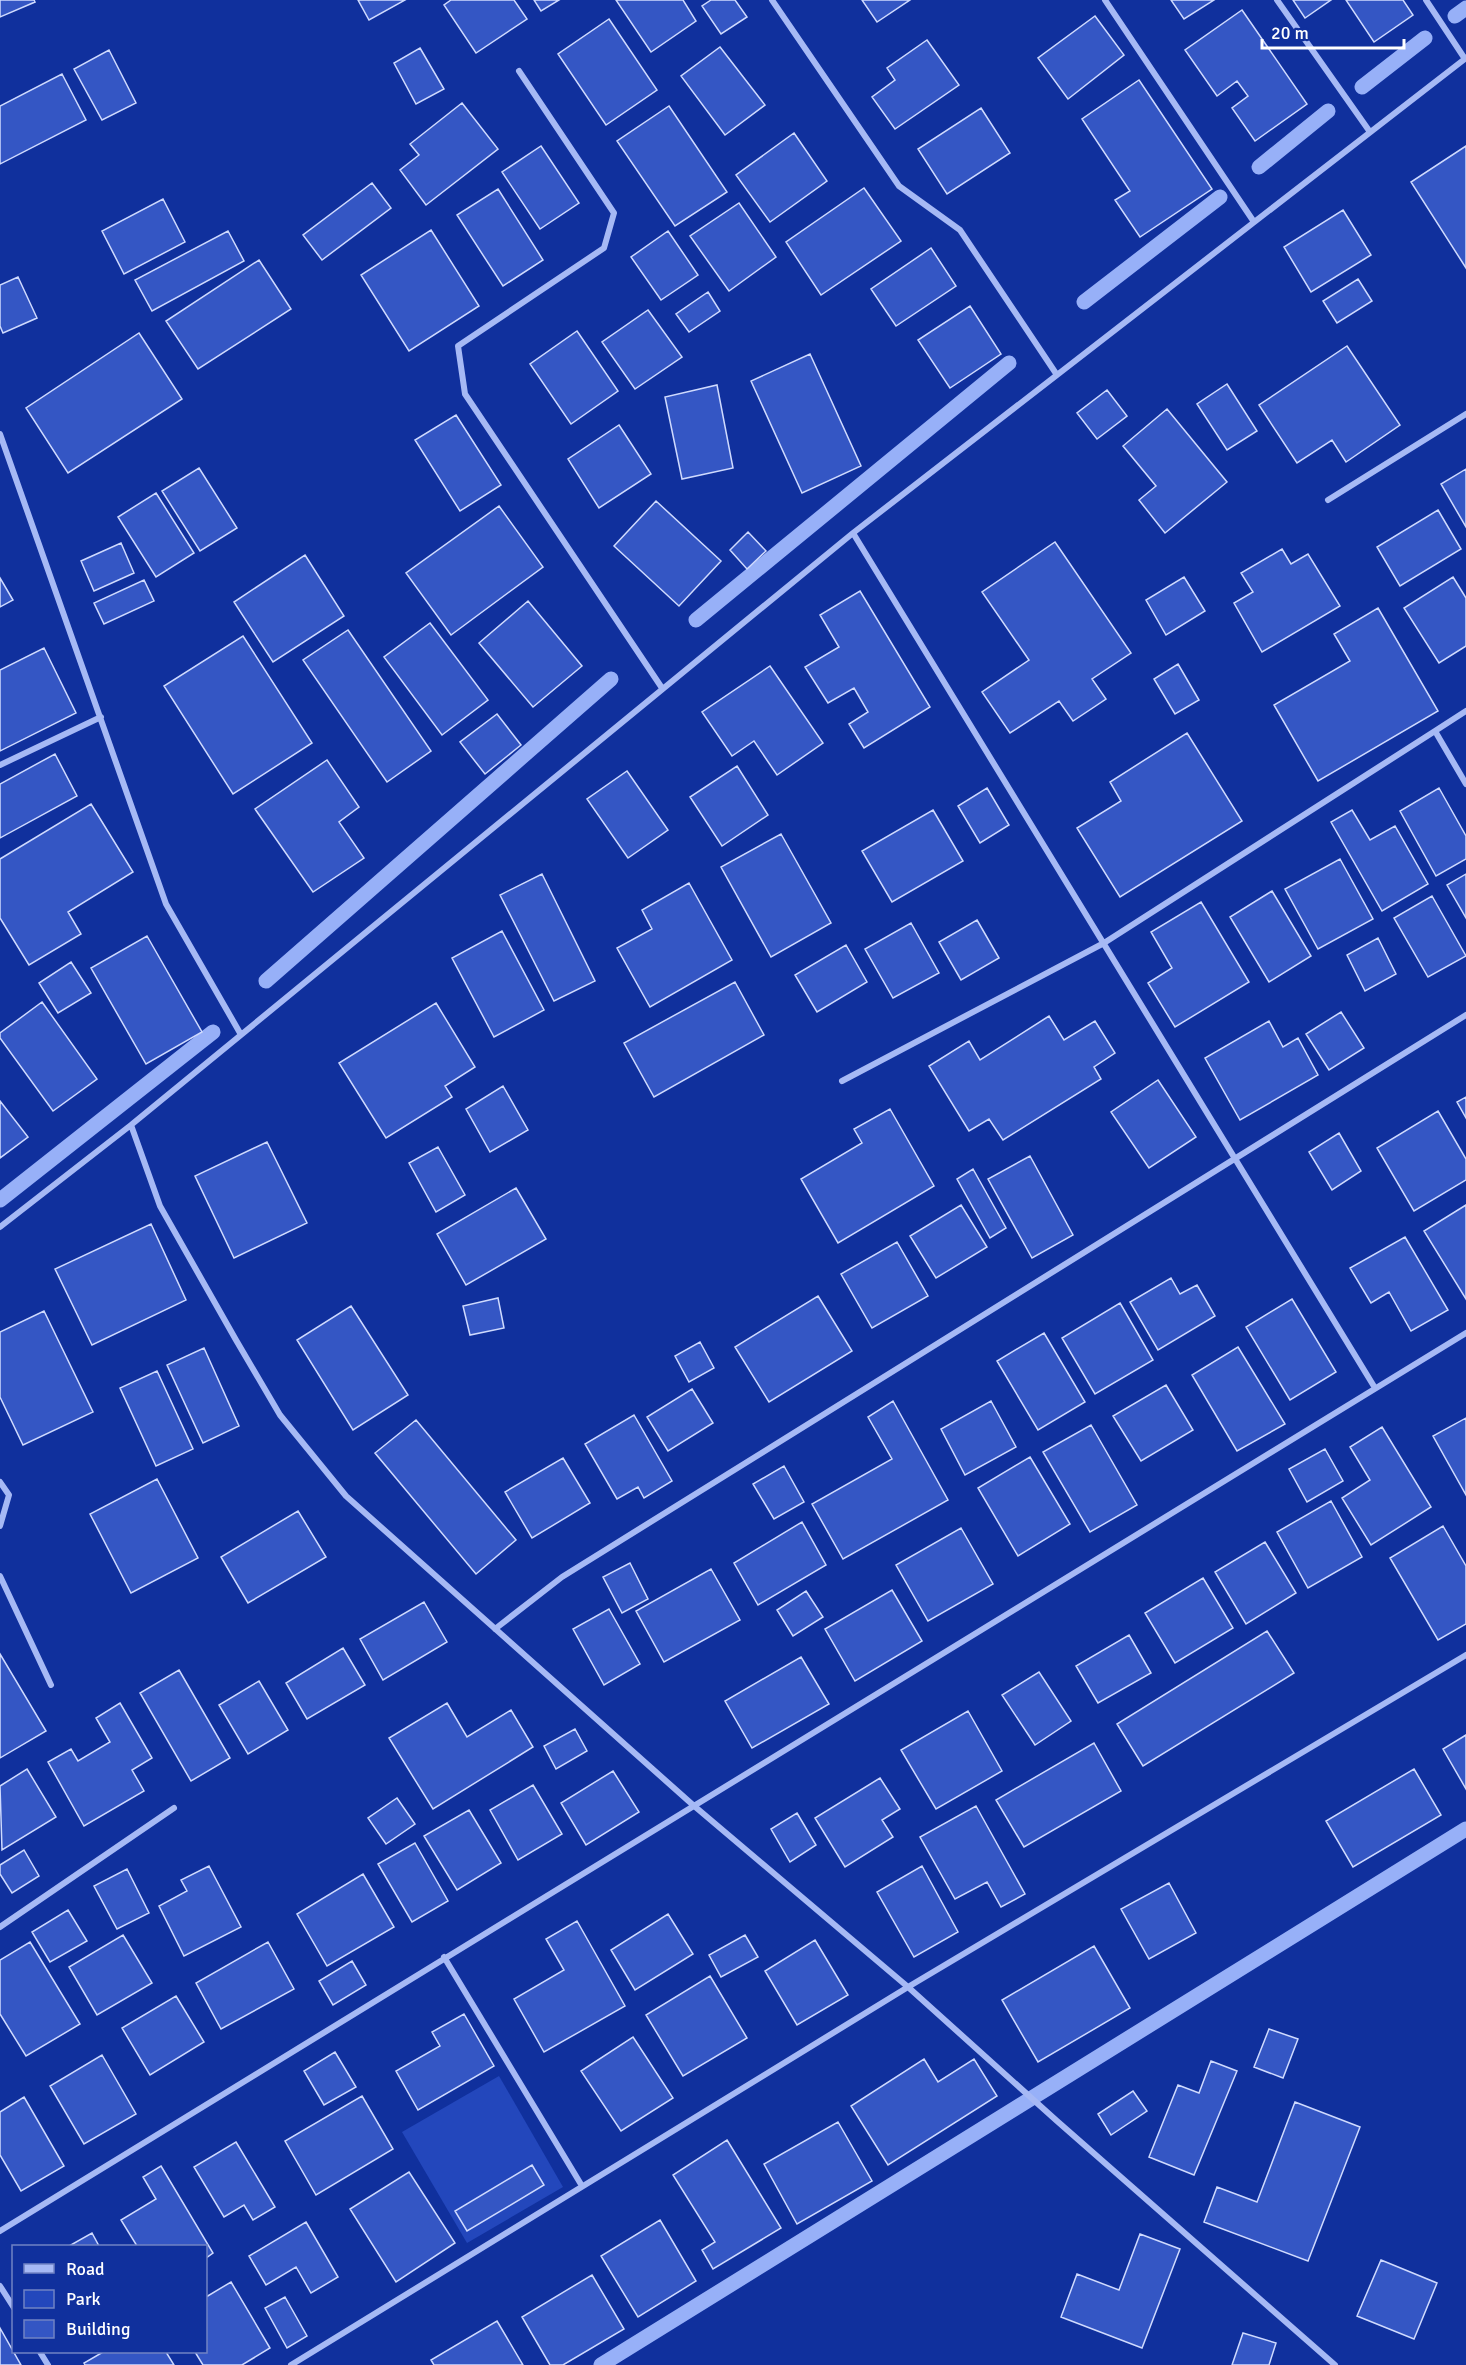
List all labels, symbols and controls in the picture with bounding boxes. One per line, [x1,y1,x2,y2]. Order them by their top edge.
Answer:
scale bar [1262,12,1404,50]
text: 20 m [1271,22,1309,44]
legend [12,2245,207,2353]
text: Road [66,2258,105,2280]
text: Park [66,2288,101,2310]
text: Building [66,2318,130,2340]

